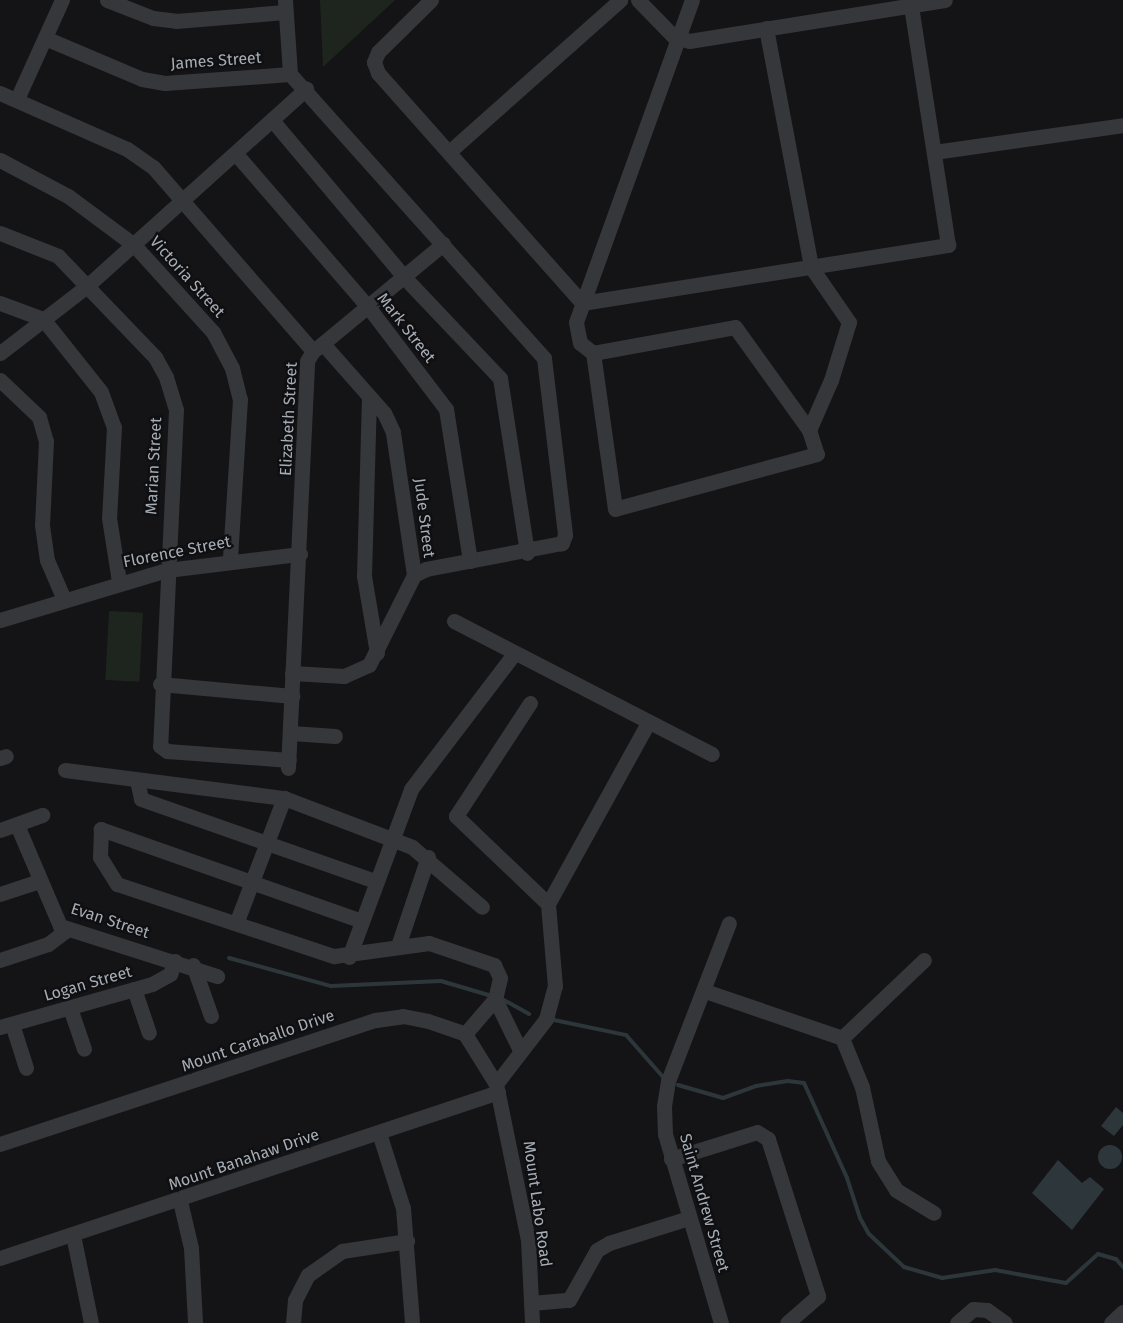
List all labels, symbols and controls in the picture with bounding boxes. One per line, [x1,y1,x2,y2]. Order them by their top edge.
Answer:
street label: James Street [170,48,262,74]
street label: Victoria Street [145,232,229,322]
street label: Mark Street [373,289,439,367]
street label: Elizabeth Street [276,362,302,476]
street label: Marian Street [142,417,166,515]
street label: Jude Street [410,477,438,559]
street label: Florence Street [122,532,232,572]
street label: Evan Street [68,899,152,943]
street label: Logan Street [42,962,134,1006]
street label: Mount Caraballo Drive [179,1006,337,1076]
street label: Mount Banahaw Drive [166,1125,322,1195]
street label: Saint Andrew Street [675,1132,733,1274]
street label: Mount Labo Road [519,1140,555,1268]

